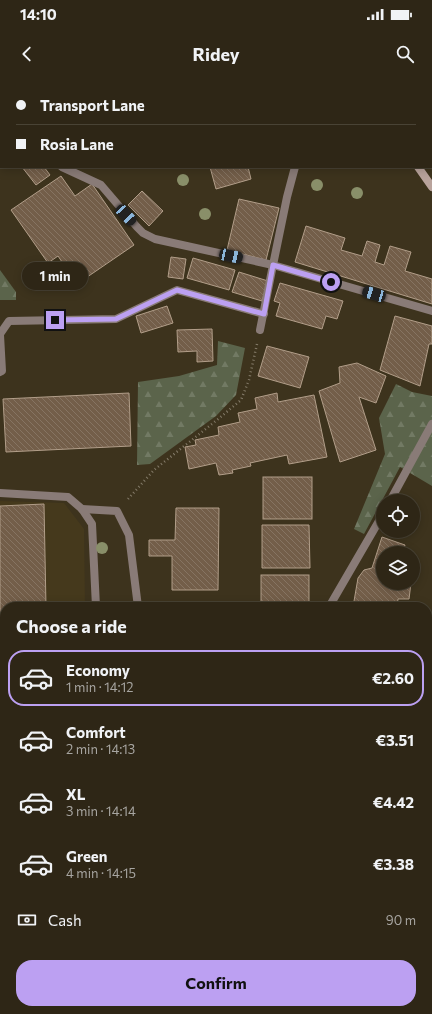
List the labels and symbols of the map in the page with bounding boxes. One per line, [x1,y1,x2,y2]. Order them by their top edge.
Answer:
car [113,202,139,228]
car [218,248,244,264]
callout: 1 min [22,262,88,290]
route start [322,273,340,291]
car [361,285,387,303]
route end [46,311,64,329]

